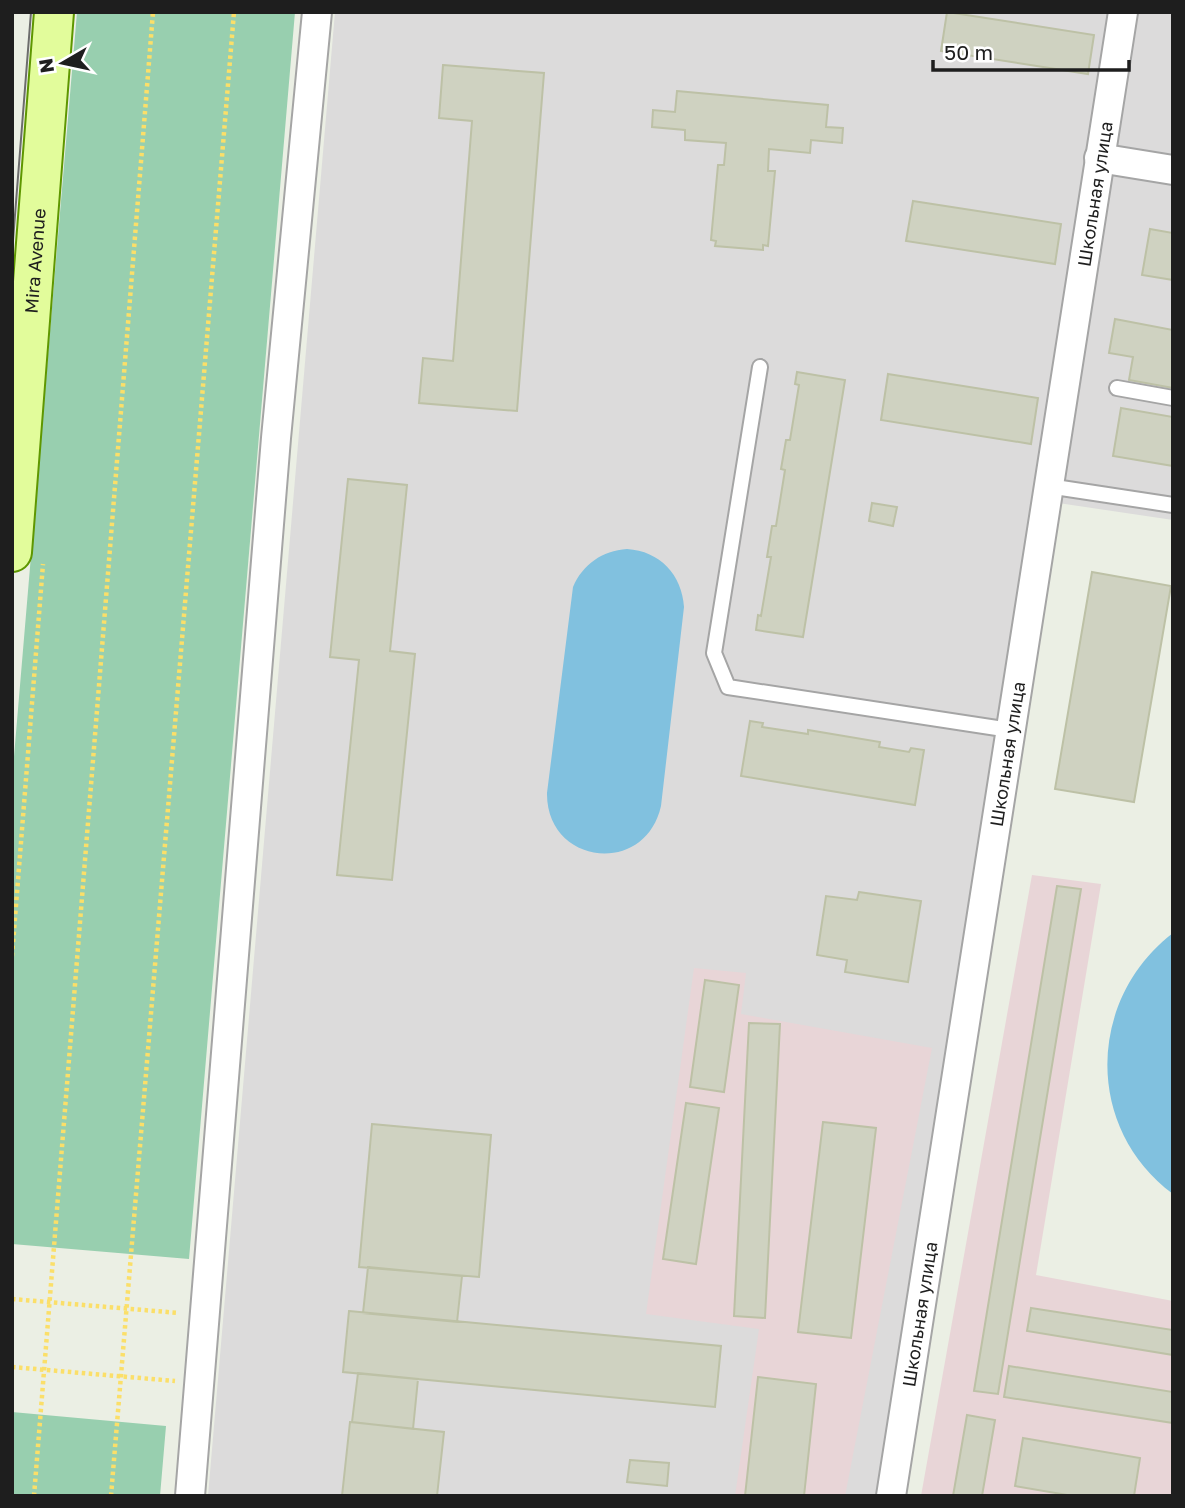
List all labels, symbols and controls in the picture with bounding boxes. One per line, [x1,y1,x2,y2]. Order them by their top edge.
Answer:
north arrow [28,28,98,98]
scale bar [933,28,1129,72]
text: 50 m [944,39,993,65]
text: N [33,57,58,75]
street label: Школьная улица [1072,120,1117,268]
street label: Mira Avenue [20,207,50,314]
street label: Школьная улица [985,680,1029,828]
street label: Школьная улица [897,1240,942,1388]

